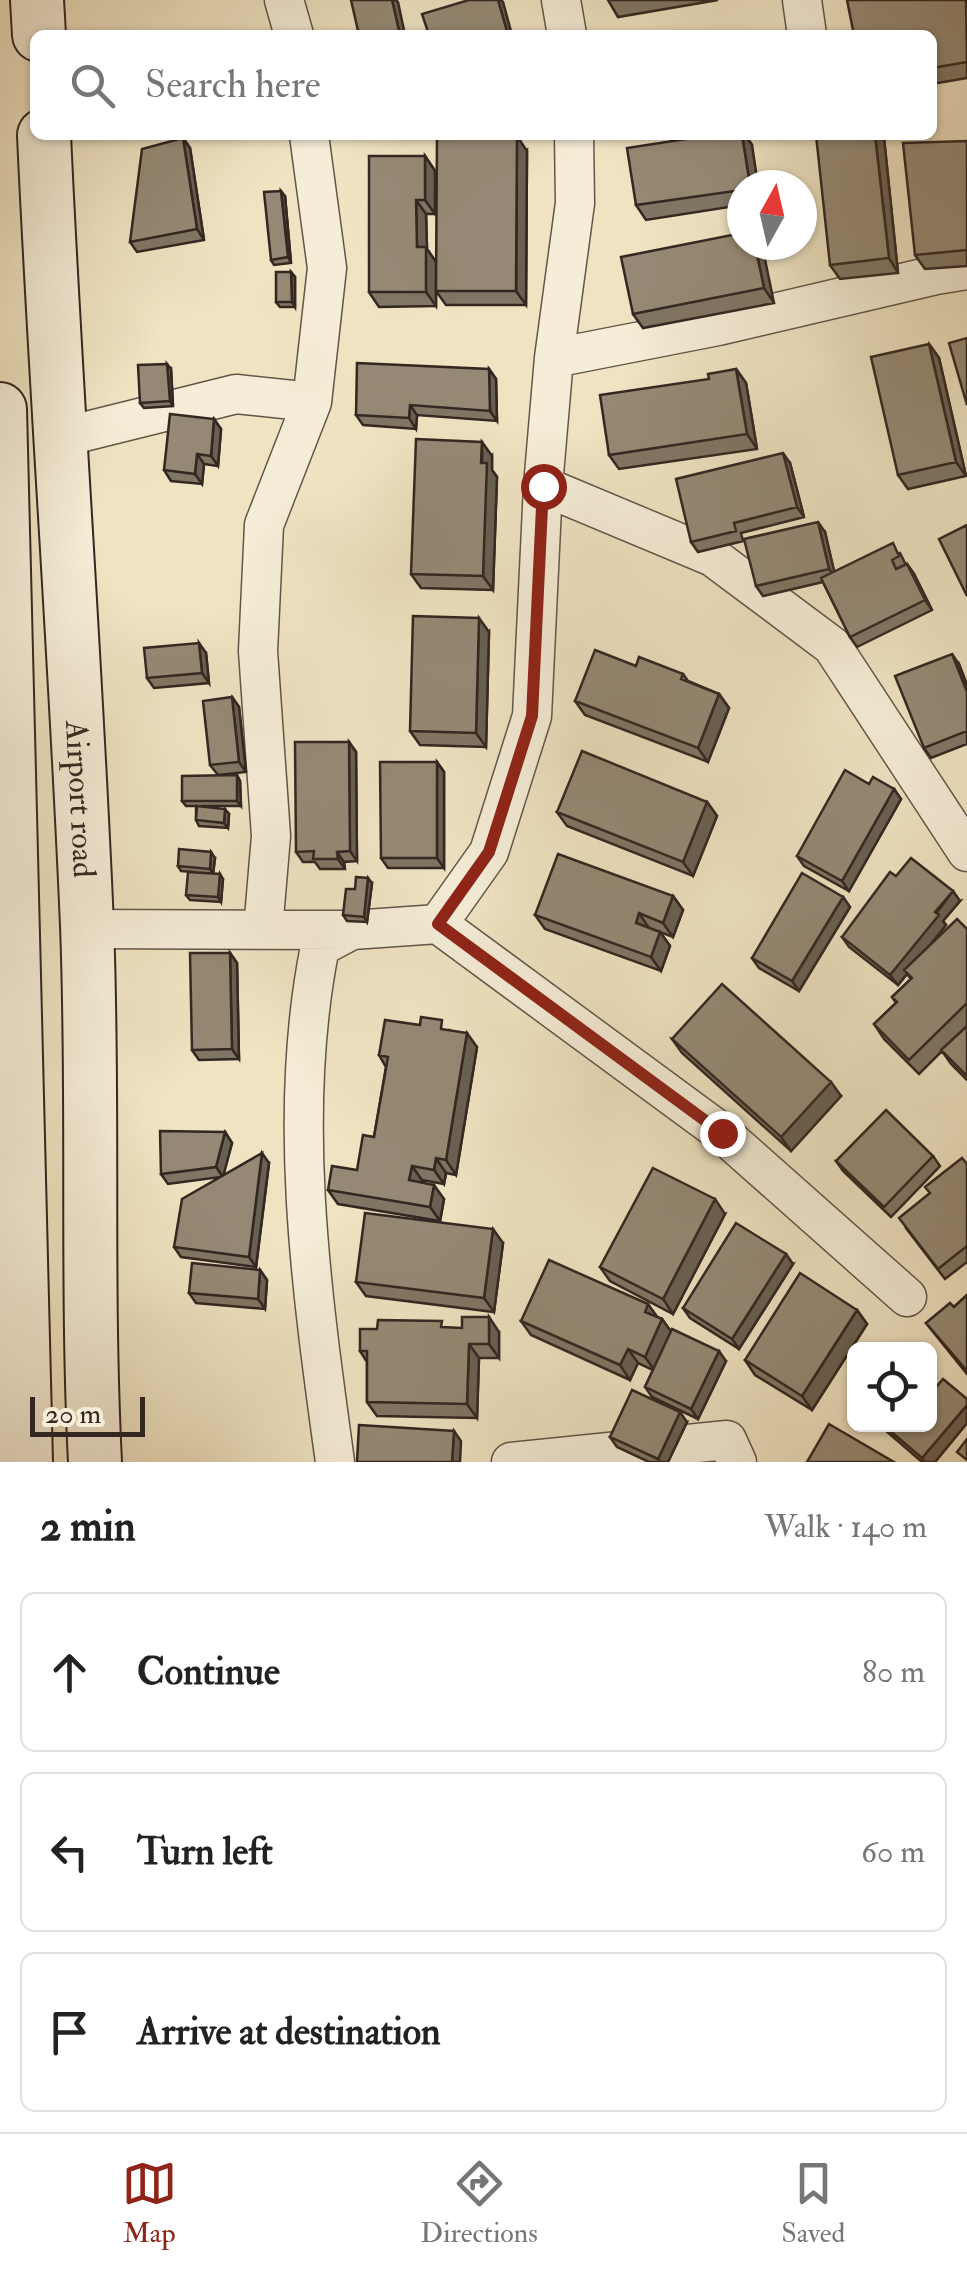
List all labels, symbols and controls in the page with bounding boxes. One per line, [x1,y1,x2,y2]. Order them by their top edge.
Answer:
search box [30,30,937,140]
icon: search [65,58,120,113]
text: Search here [145,61,321,109]
north arrow [727,170,817,260]
route start [521,464,567,510]
street label: Airport road [56,718,104,879]
route end [700,1111,746,1157]
map controls [847,1342,937,1432]
button: locate [847,1342,937,1432]
scale bar [30,1392,145,1436]
text: 20 m [45,1397,101,1432]
text: 2 min [40,1501,136,1553]
text: Walk · 140 m [764,1507,927,1547]
icon: ahead [42,1645,97,1700]
text: Continue [137,1648,280,1696]
text: 80 m [862,1652,925,1692]
icon: left [42,1825,97,1880]
text: Turn left [137,1828,273,1876]
text: 60 m [861,1832,925,1872]
icon: arrive [42,2005,97,2060]
text: Arrive at destination [137,2008,441,2056]
tab: Map [122,2156,177,2251]
tab: Directions [420,2156,538,2251]
tab: Saved [781,2156,845,2251]

